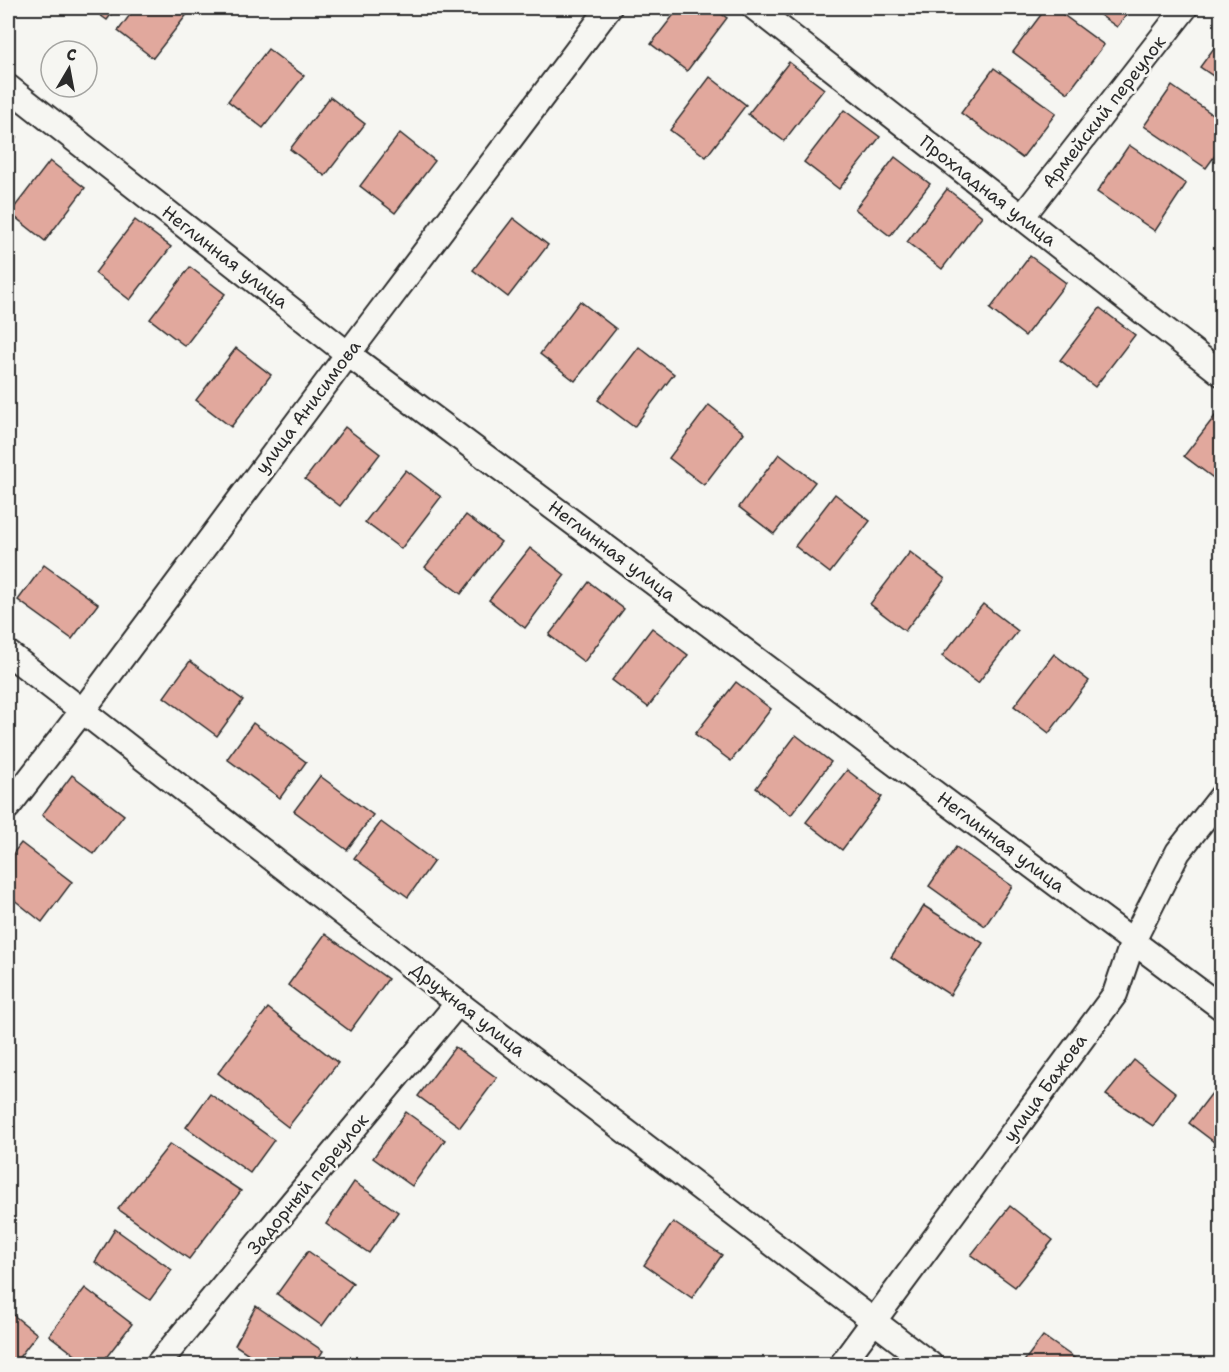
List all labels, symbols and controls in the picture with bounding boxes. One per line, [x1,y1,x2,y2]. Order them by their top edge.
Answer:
street label: Армейский переулок [1037,30,1171,193]
north arrow [39,39,99,99]
text: С [65,44,78,66]
street label: Прохладная улица [915,130,1061,252]
street label: Неглинная улица [157,200,293,314]
street label: улица Анисимова [250,335,366,479]
street label: Неглинная улица [543,495,681,607]
street label: Неглинная улица [932,786,1070,898]
street label: Дружная улица [406,958,530,1062]
street label: улица Бажова [998,1029,1092,1147]
street label: Задорный переулок [242,1108,374,1260]

